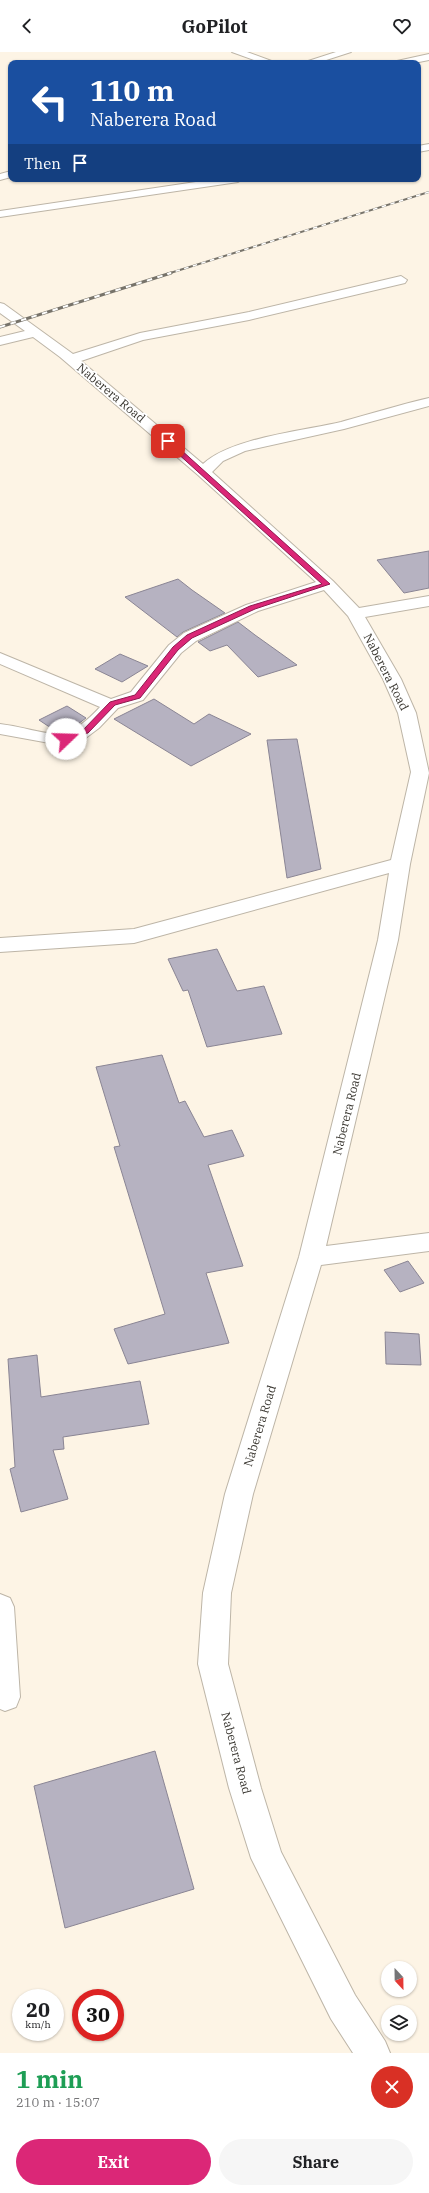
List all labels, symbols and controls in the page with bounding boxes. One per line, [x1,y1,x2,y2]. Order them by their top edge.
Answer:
icon: back [16,15,38,37]
text: GoPilot [182,15,247,38]
icon: heart [391,15,413,37]
text: 110 m [90,72,174,109]
icon: left [24,76,76,128]
text: Naberera Road [90,108,217,131]
icon: arrive [69,152,91,174]
text: Then [24,154,61,173]
street label: Naberera Road [74,360,148,426]
pin [151,424,185,458]
icon: arrive [157,430,179,452]
street label: Naberera Road [361,631,412,713]
position arrow [45,718,87,760]
street label: Naberera Road [329,1071,364,1157]
street label: Naberera Road [240,1383,279,1468]
street label: Naberera Road [218,1710,255,1796]
north arrow [381,1961,417,1997]
map controls [381,1961,417,2041]
speed limit sign: 30 [72,1989,124,2041]
text: 20 [26,1996,50,2023]
button: layers [381,2005,417,2041]
text: km/h [25,2018,51,2031]
text: 1 min [16,2063,83,2095]
button: close [371,2066,413,2108]
text: 210 m · 15:07 [16,2094,100,2111]
button: Exit [16,2139,211,2185]
button: Share [219,2139,413,2185]

